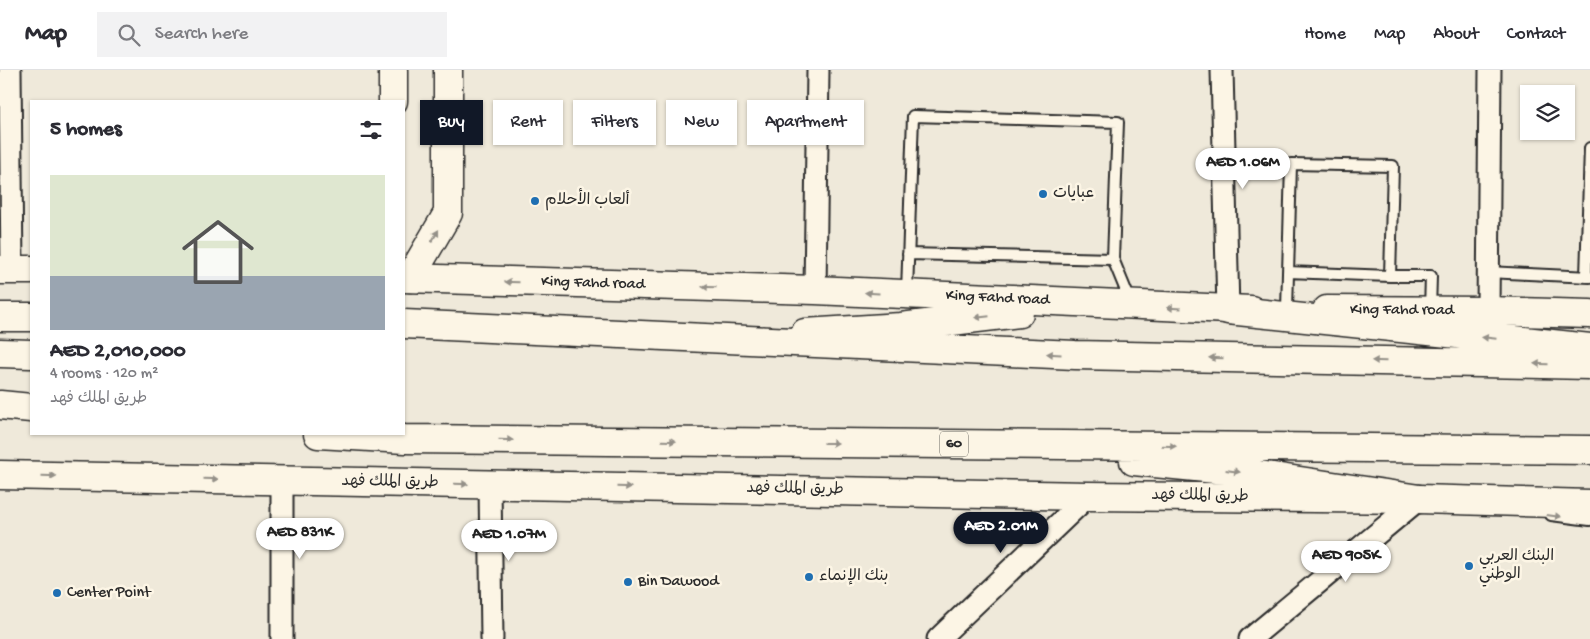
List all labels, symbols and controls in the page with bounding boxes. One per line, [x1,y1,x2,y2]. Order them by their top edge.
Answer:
search box [97,12,447,57]
text: Map [25,20,67,49]
icon: search [115,21,143,49]
text: Search here [155,23,248,46]
text: Home [1304,24,1346,45]
text: Map [1374,24,1405,45]
text: About [1433,24,1479,45]
text: Contact [1507,24,1565,45]
map controls [1520,85,1575,140]
button: layers [1520,85,1575,140]
chip: Buy [420,100,483,145]
chip: Rent [493,100,563,145]
chip: Filters [573,100,656,145]
chip: New [666,100,737,145]
chip: Apartment [747,100,864,145]
icon: filters [357,116,385,144]
text: 5 homes [50,118,122,143]
pin: AED 1.06M [1186,148,1300,190]
text: AED 1.06M [1206,154,1280,173]
place label: عبايات [1053,185,1094,204]
place label: ألعاب الأحلام [545,188,630,211]
marker: عبايات [1037,188,1049,200]
marker: ألعاب الأحلام [529,195,541,207]
icon: home [173,207,263,297]
one-way arrow [430,230,439,243]
street label: King Fahd road [541,273,647,295]
one-way arrow [504,277,520,285]
one-way arrow [701,283,717,291]
street label: King Fahd road [945,287,1052,310]
one-way arrow [863,289,879,297]
street label: King Fahd road [1350,301,1456,320]
one-way arrow [1166,303,1182,311]
one-way arrow [974,313,990,321]
one-way arrow [1481,333,1497,341]
text: AED 2,010,000 [50,340,186,365]
one-way arrow [1046,349,1062,357]
one-way arrow [1208,353,1224,361]
one-way arrow [1371,357,1387,365]
one-way arrow [1533,360,1549,368]
text: 4 rooms · 120 m² [50,365,158,384]
text: طريق الملك فهد [50,390,147,409]
road number: 60 [940,432,968,456]
one-way arrow [498,436,514,444]
one-way arrow [661,437,677,445]
one-way arrow [823,439,839,447]
one-way arrow [1161,442,1177,450]
one-way arrow [1226,468,1242,476]
one-way arrow [41,472,57,480]
street label: طريق الملك فهد [341,473,439,493]
one-way arrow [203,475,219,483]
one-way arrow [453,480,469,488]
street label: طريق الملك فهد [746,480,844,500]
one-way arrow [616,483,632,491]
street label: طريق الملك فهد [1151,487,1249,507]
pin: AED 2.01M [944,512,1058,554]
one-way arrow [1547,512,1563,520]
pin: AED 831K [248,518,352,560]
text: AED 2.01M [964,518,1038,537]
pin: AED 1.07M [452,520,566,562]
text: AED 831K [267,524,333,543]
text: AED 1.07M [472,526,546,545]
pin: AED 905K [1294,540,1398,583]
text: AED 905K [1312,547,1380,566]
place label: البنك العربي الوطني [1479,548,1554,587]
marker: البنك العربي الوطني [1463,560,1475,572]
place label: بنك الإنماء [819,568,889,587]
marker: بنك الإنماء [803,571,815,583]
place label: Bin Dawood [637,573,720,592]
marker: Bin Dawood [622,576,634,588]
place label: Center Point [67,584,152,603]
marker: Center Point [51,587,63,599]

